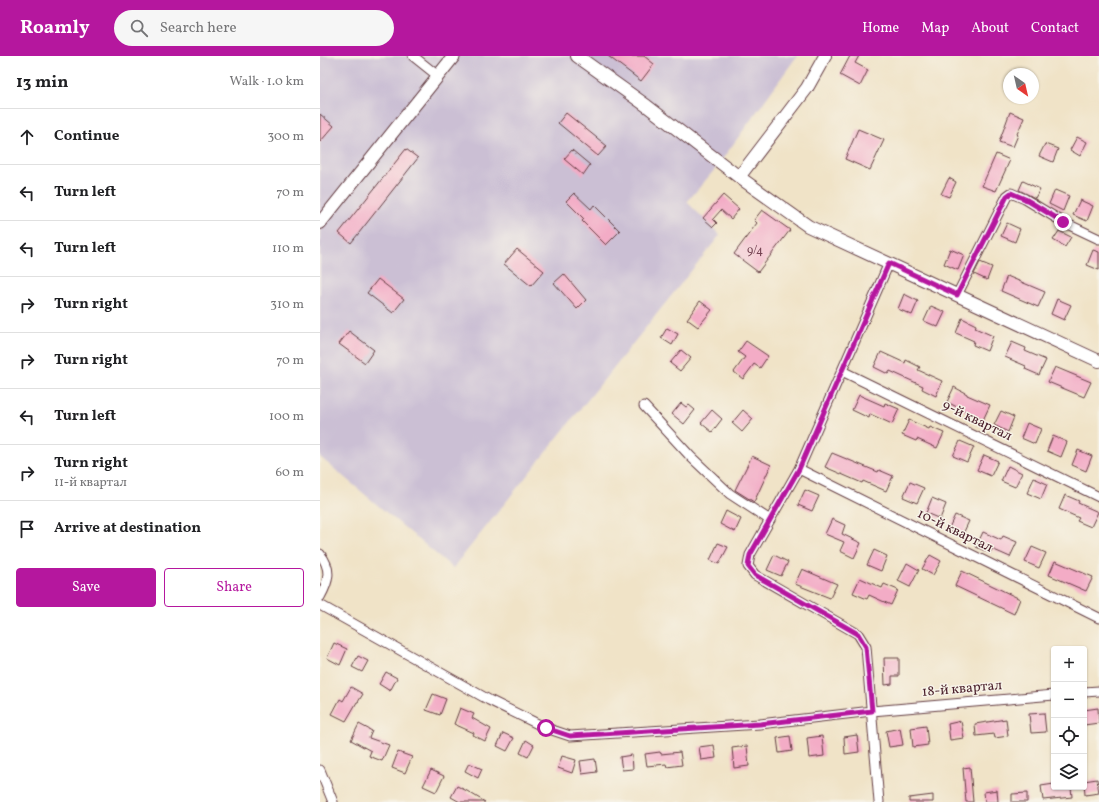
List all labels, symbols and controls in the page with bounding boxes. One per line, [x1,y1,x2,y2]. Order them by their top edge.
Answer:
search box [114,10,394,46]
text: Roamly [20,15,90,41]
icon: search [128,17,150,39]
text: Search here [160,18,237,39]
text: Home [862,19,899,38]
text: Map [921,19,949,38]
text: About [971,19,1009,38]
text: Contact [1031,19,1079,38]
north arrow [1003,68,1039,104]
text: 13 min [16,71,69,94]
text: Walk · 1.0 km [230,73,304,91]
icon: ahead [16,126,38,148]
text: Continue [54,126,119,147]
text: 300 m [268,128,304,146]
icon: left [16,182,38,204]
text: Turn left [54,182,116,203]
text: 70 m [276,184,304,202]
route end [1054,213,1072,231]
icon: left [16,238,38,260]
text: Turn left [54,238,116,259]
text: 110 m [272,240,304,258]
house number: 9/4 [747,243,763,259]
icon: right [16,294,38,316]
text: Turn right [54,294,128,315]
text: 310 m [270,296,304,314]
icon: right [16,350,38,372]
text: Turn right [54,350,128,371]
text: 70 m [276,352,304,370]
street label: 9-й квартал [939,396,1015,446]
icon: left [16,406,38,428]
text: Turn left [54,406,116,427]
text: 100 m [269,408,304,426]
text: Turn right [54,453,128,474]
icon: right [16,462,38,484]
text: 60 m [276,464,304,482]
text: 11-й квартал [54,474,127,492]
street label: 10-й квартал [914,504,996,558]
icon: arrive [16,518,38,540]
text: Arrive at destination [54,518,201,539]
button: Save [16,568,156,607]
button: Share [164,568,304,607]
map controls [1051,646,1087,790]
button: + [1051,646,1087,682]
street label: 18-й квартал [921,676,1003,702]
button: − [1051,682,1087,718]
button: locate [1051,718,1087,754]
route start [537,719,555,737]
button: layers [1051,754,1087,790]

